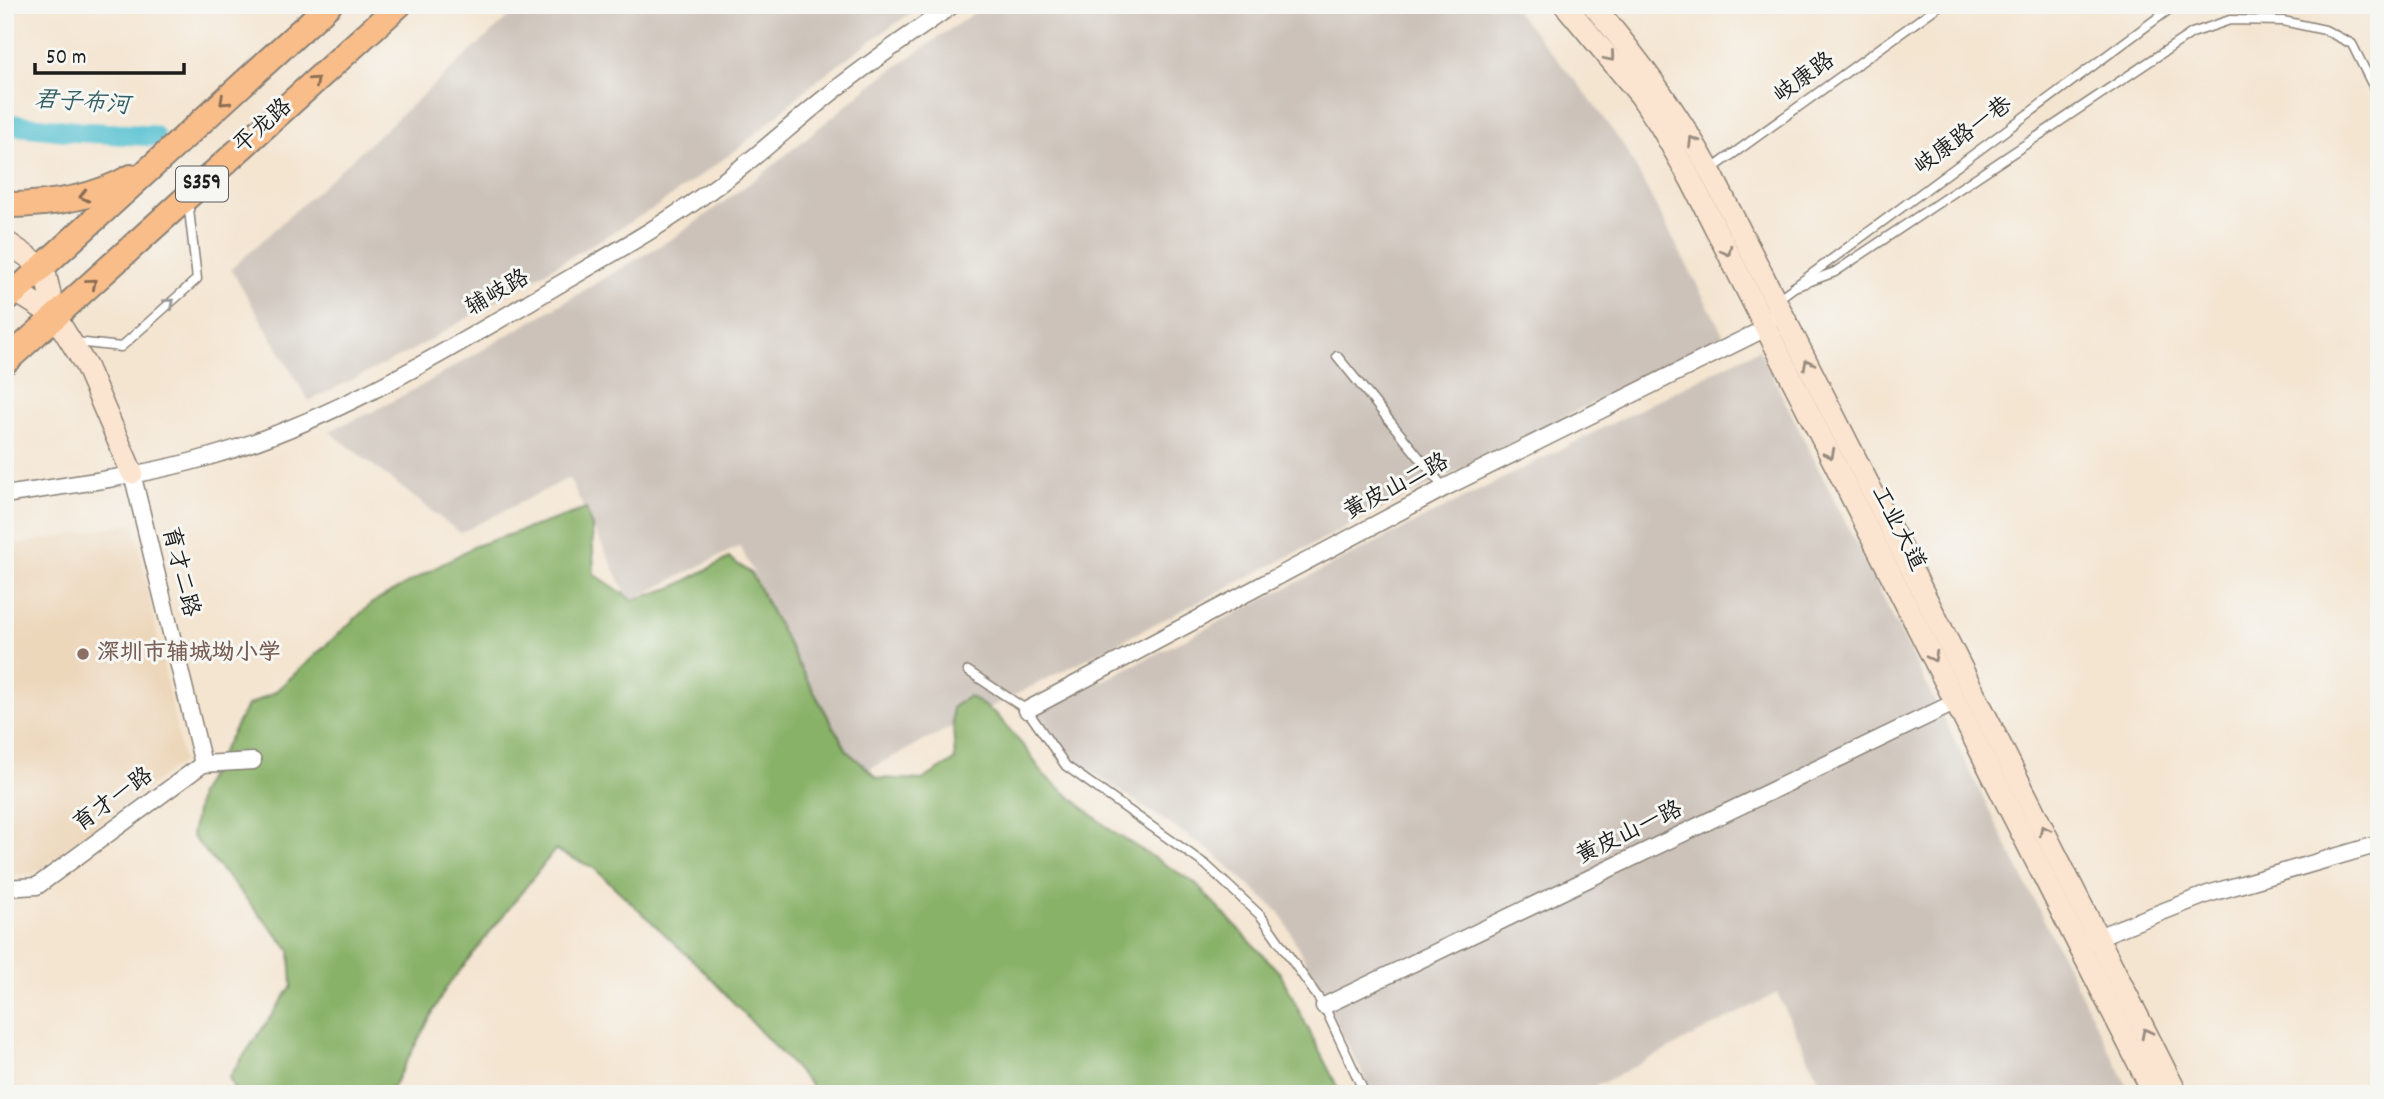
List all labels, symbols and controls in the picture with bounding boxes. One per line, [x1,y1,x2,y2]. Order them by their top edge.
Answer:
scale bar [35,32,184,76]
text: 50 m [46,44,86,74]
street label: 岐康路 [1767,45,1843,113]
one-way arrow [1602,49,1614,62]
one-way arrow [307,77,320,90]
water label: 君子布河 [33,84,135,125]
street label: 岐康路一巷 [1908,89,2021,184]
street label: 平龙路 [227,92,301,162]
one-way arrow [219,93,232,105]
one-way arrow [1688,135,1701,148]
road number: S359 [176,166,228,202]
one-way arrow [79,188,91,202]
one-way arrow [1719,244,1733,256]
street label: 辅岐路 [460,262,536,326]
one-way arrow [84,279,97,291]
one-way arrow [162,299,175,311]
one-way arrow [1803,359,1817,371]
street label: 黄皮山二路 [1338,446,1456,530]
one-way arrow [1822,447,1836,459]
street label: 工业大道 [1861,481,1933,577]
street label: 育才二路 [152,523,206,621]
place label: 深圳市辅城坳小学 [97,638,281,671]
marker: 深圳市辅城坳小学 [75,646,91,662]
one-way arrow [1924,650,1938,662]
street label: 育才一路 [67,761,161,841]
street label: 黄皮山一路 [1571,794,1689,874]
one-way arrow [2038,825,2052,837]
one-way arrow [2141,1028,2155,1040]

